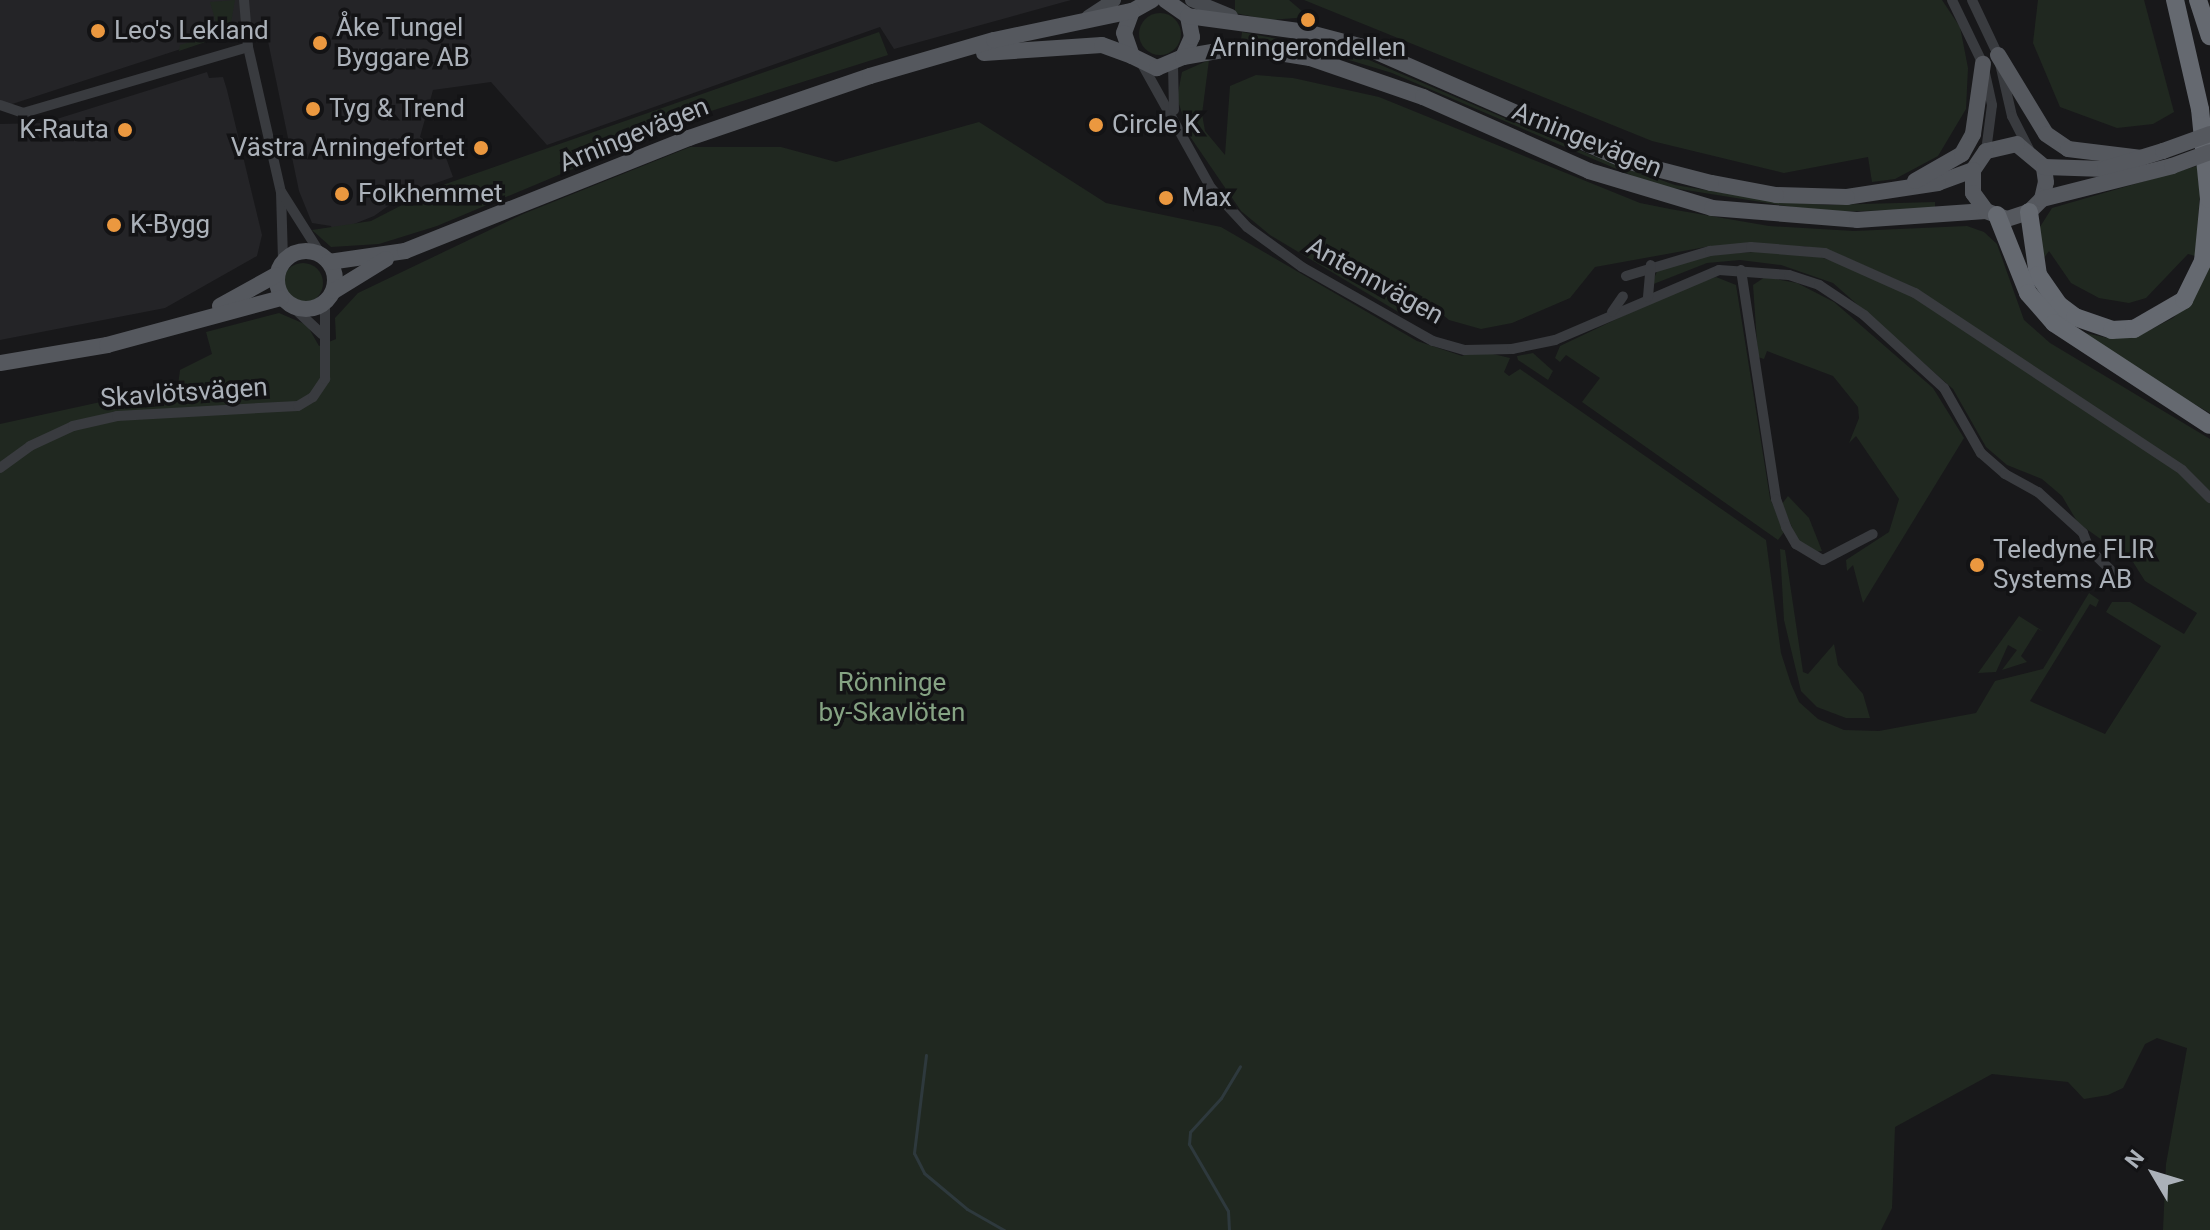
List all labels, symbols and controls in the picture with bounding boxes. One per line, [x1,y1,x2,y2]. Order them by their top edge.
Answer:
marker: Arningerondellen [1299,11,1317,29]
place label: Åke Tungel Byggare AB [336,12,470,74]
place label: Leo's Lekland [114,15,269,47]
marker: Leo's Lekland [89,22,107,40]
place label: Arningerondellen [1210,32,1406,64]
marker: Åke Tungel Byggare AB [311,34,329,52]
street label: Arningevägen [555,91,713,179]
place label: Tyg & Trend [329,93,465,125]
street label: Arningevägen [1508,96,1666,184]
marker: Tyg & Trend [304,100,322,118]
place label: Circle K [1112,109,1200,141]
place label: K-Rauta [19,114,109,146]
marker: Circle K [1087,116,1105,134]
marker: K-Rauta [116,121,134,139]
place label: Västra Arningefortet [231,132,465,164]
marker: Västra Arningefortet [472,139,490,157]
place label: Folkhemmet [358,178,502,210]
place label: Max [1182,182,1232,214]
marker: Folkhemmet [333,185,351,203]
marker: Max [1157,189,1175,207]
place label: K-Bygg [130,209,210,241]
marker: K-Bygg [105,216,123,234]
street label: Antennvägen [1301,231,1449,331]
street label: Skavlötsvägen [99,372,269,414]
place label: Teledyne FLIR Systems AB [1993,534,2154,596]
marker: Teledyne FLIR Systems AB [1968,556,1986,574]
park label: Rönninge by-Skavlöten [819,667,965,728]
north arrow [2114,1134,2194,1214]
text: N [2120,1145,2149,1173]

